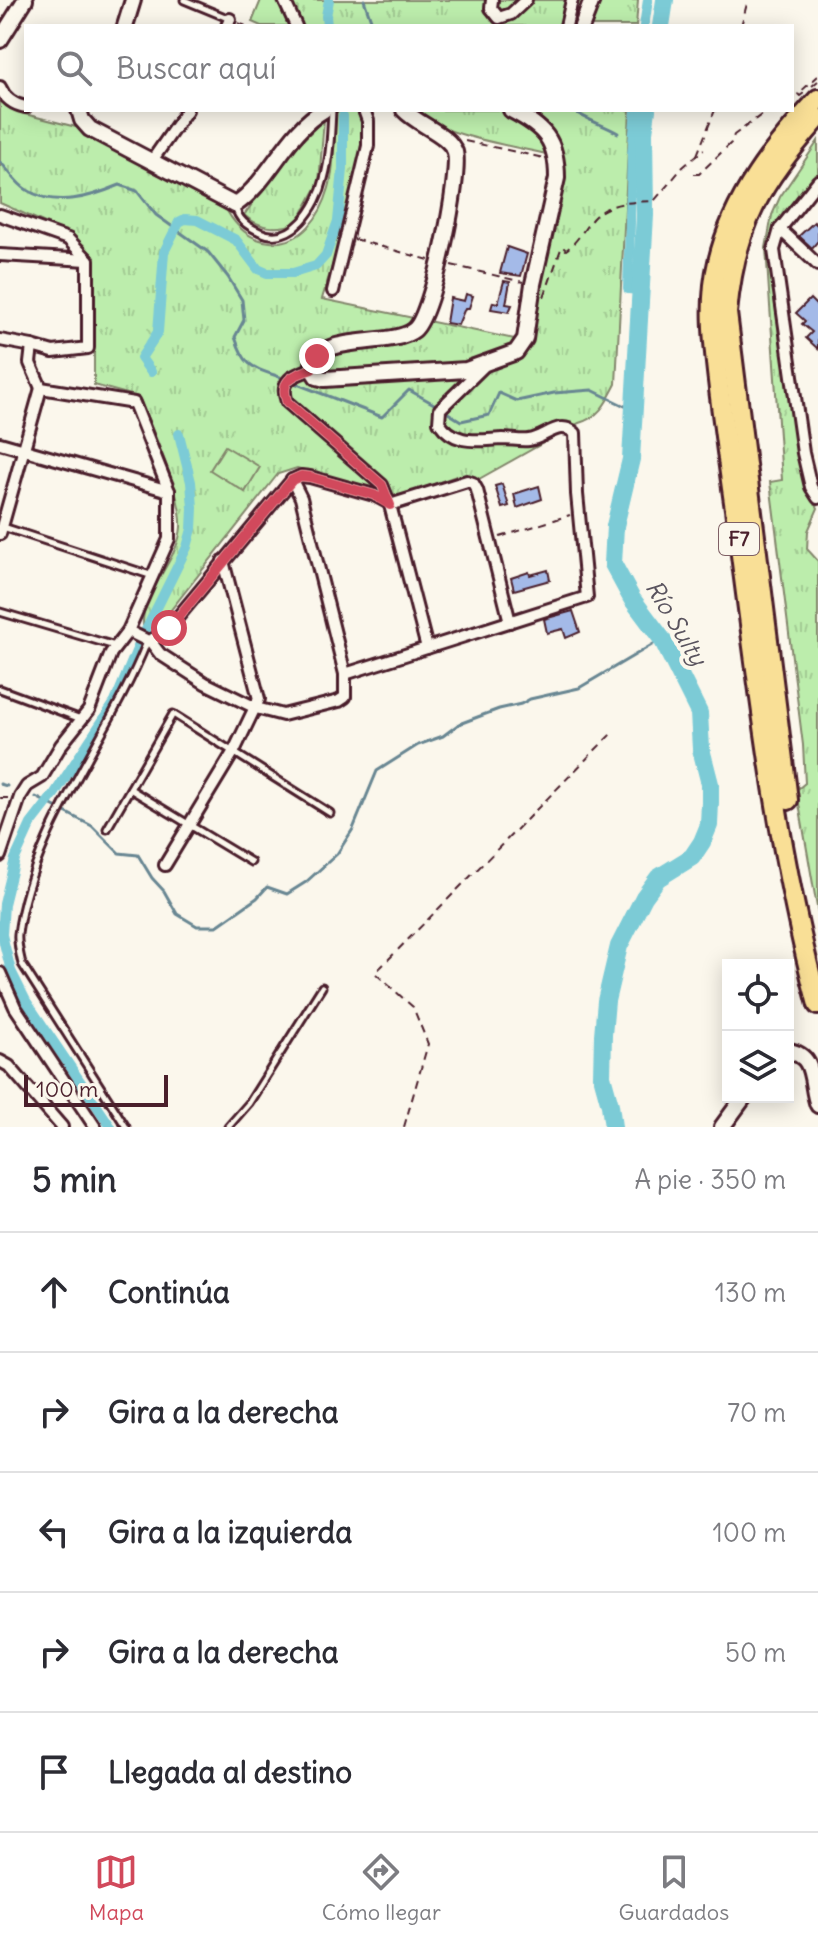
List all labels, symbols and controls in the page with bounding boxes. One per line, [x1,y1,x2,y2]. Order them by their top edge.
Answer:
search box [24,24,794,112]
icon: search [52,46,96,90]
text: Buscar aquí [116,49,276,87]
route end [299,338,335,374]
road number: F7 [719,523,759,555]
water label: Río Sulty [640,574,715,673]
route start [151,610,187,646]
map controls [722,959,794,1103]
button: locate [722,959,794,1031]
button: layers [722,1031,794,1103]
scale bar [24,1071,168,1107]
text: 100 m [36,1075,98,1103]
text: 5 min [32,1158,117,1201]
text: A pie · 350 m [634,1163,786,1196]
icon: ahead [32,1270,76,1314]
text: Continúa [108,1273,230,1311]
text: 130 m [715,1276,786,1309]
icon: right [32,1390,76,1434]
text: Gira a la derecha [108,1393,339,1431]
text: 70 m [727,1396,786,1429]
icon: left [32,1510,76,1554]
text: Gira a la izquierda [108,1513,352,1551]
text: 100 m [712,1516,786,1549]
icon: right [32,1630,76,1674]
text: Gira a la derecha [108,1633,339,1671]
text: 50 m [725,1636,786,1669]
icon: arrive [32,1750,76,1794]
text: Llegada al destino [108,1753,352,1791]
tab: Mapa [89,1850,144,1926]
tab: Cómo llegar [322,1850,441,1926]
tab: Guardados [619,1850,729,1926]

